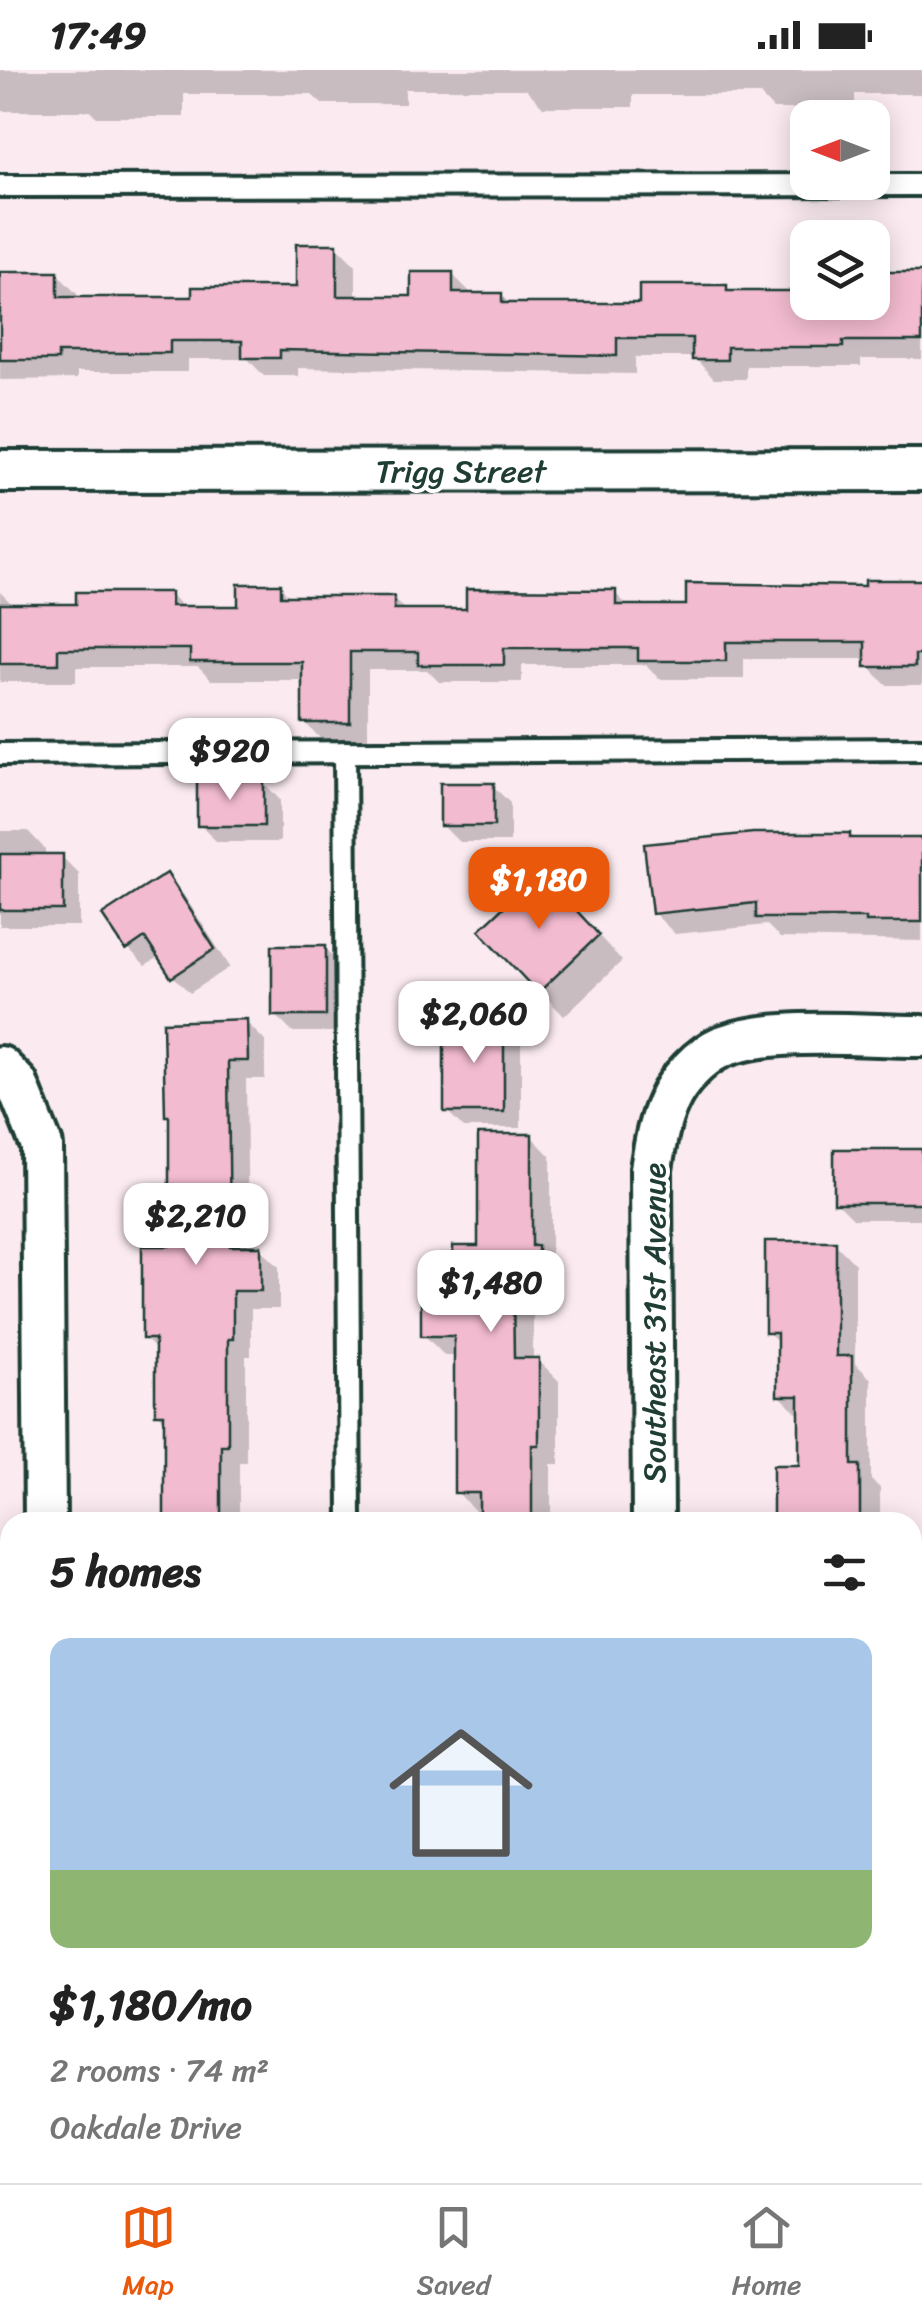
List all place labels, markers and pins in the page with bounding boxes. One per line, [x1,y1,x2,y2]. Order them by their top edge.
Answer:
pin: $920 [171,718,289,803]
pin: $1,180 [458,847,620,932]
pin: $2,060 [393,981,555,1066]
pin: $2,210 [115,1183,277,1268]
pin: $1,480 [410,1250,572,1335]

